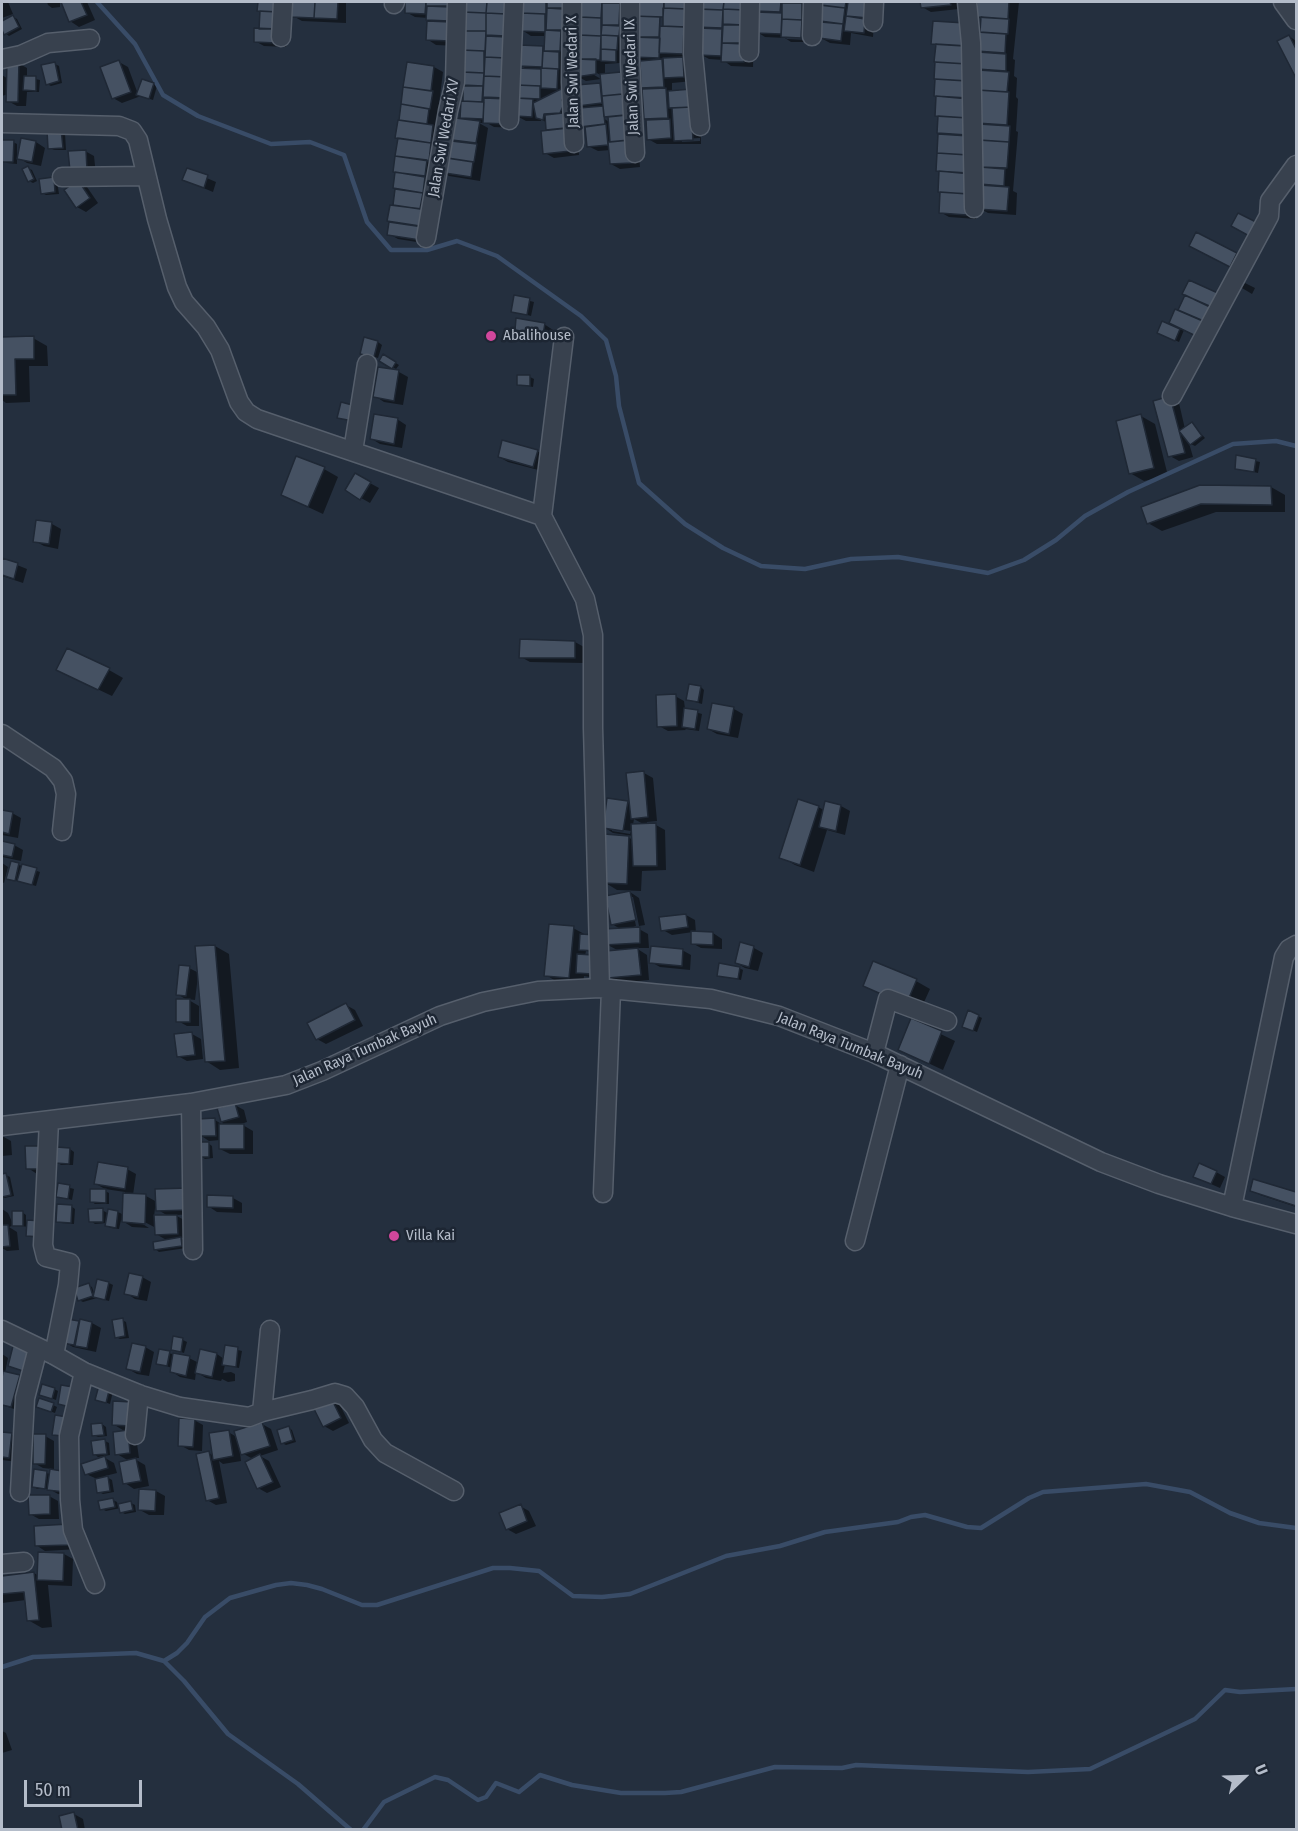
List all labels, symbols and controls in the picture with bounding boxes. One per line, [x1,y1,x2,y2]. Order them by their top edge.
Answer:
street label: Jalan Swi Wedari X [563,16,583,128]
street label: Jalan Swi Wedari IX [621,19,643,135]
street label: Jalan Swi Wedari XV [425,77,463,199]
place label: Abalihouse [503,327,571,345]
marker: Abalihouse [484,329,498,343]
street label: Jalan Raya Tumbak Bayuh [774,1008,926,1084]
street label: Jalan Raya Tumbak Bayuh [290,1010,440,1090]
place label: Villa Kai [406,1227,455,1245]
marker: Villa Kai [387,1229,401,1243]
north arrow [1214,1747,1274,1807]
text: U [1250,1762,1272,1778]
scale bar [27,1768,146,1806]
text: 50 m [35,1779,71,1801]

